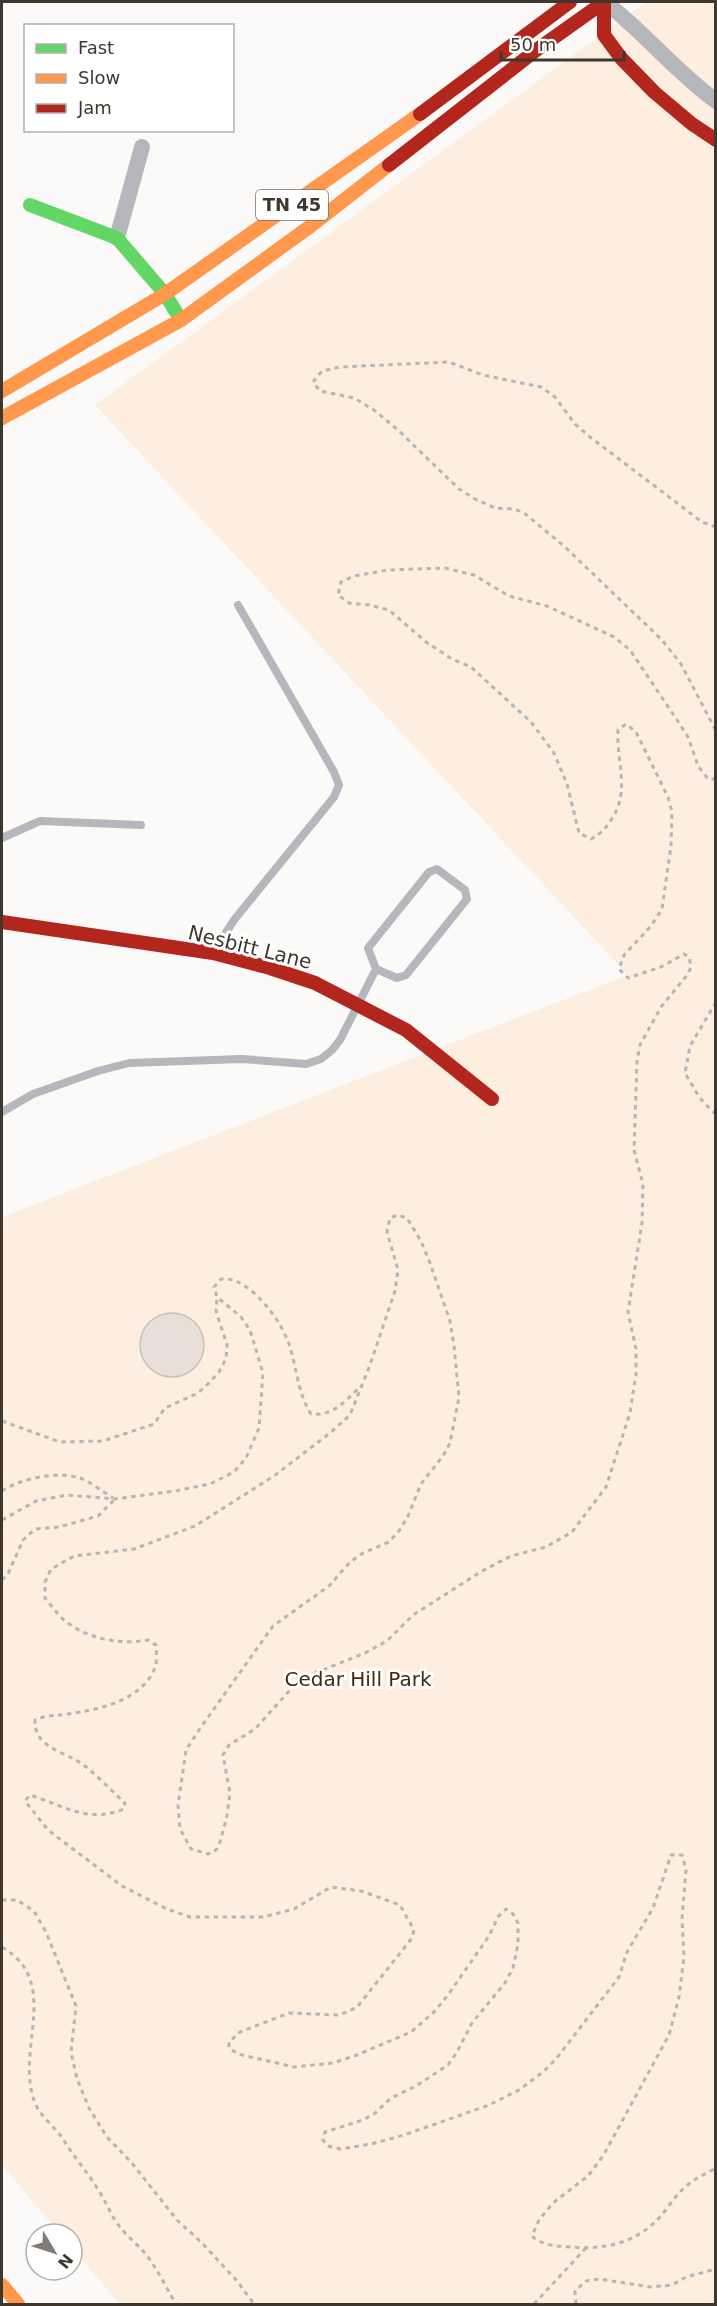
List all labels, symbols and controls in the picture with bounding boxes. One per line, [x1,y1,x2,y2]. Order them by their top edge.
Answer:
legend [24,24,234,132]
scale bar [501,24,624,62]
text: 50 m [510,34,556,55]
text: Fast [78,37,114,58]
text: Slow [78,67,120,88]
text: Jam [77,97,112,118]
road number: TN 45 [256,190,328,220]
street label: Nesbitt Lane [186,920,314,974]
park label: Cedar Hill Park [284,1667,432,1691]
north arrow [24,2222,84,2282]
text: N [54,2250,77,2272]

